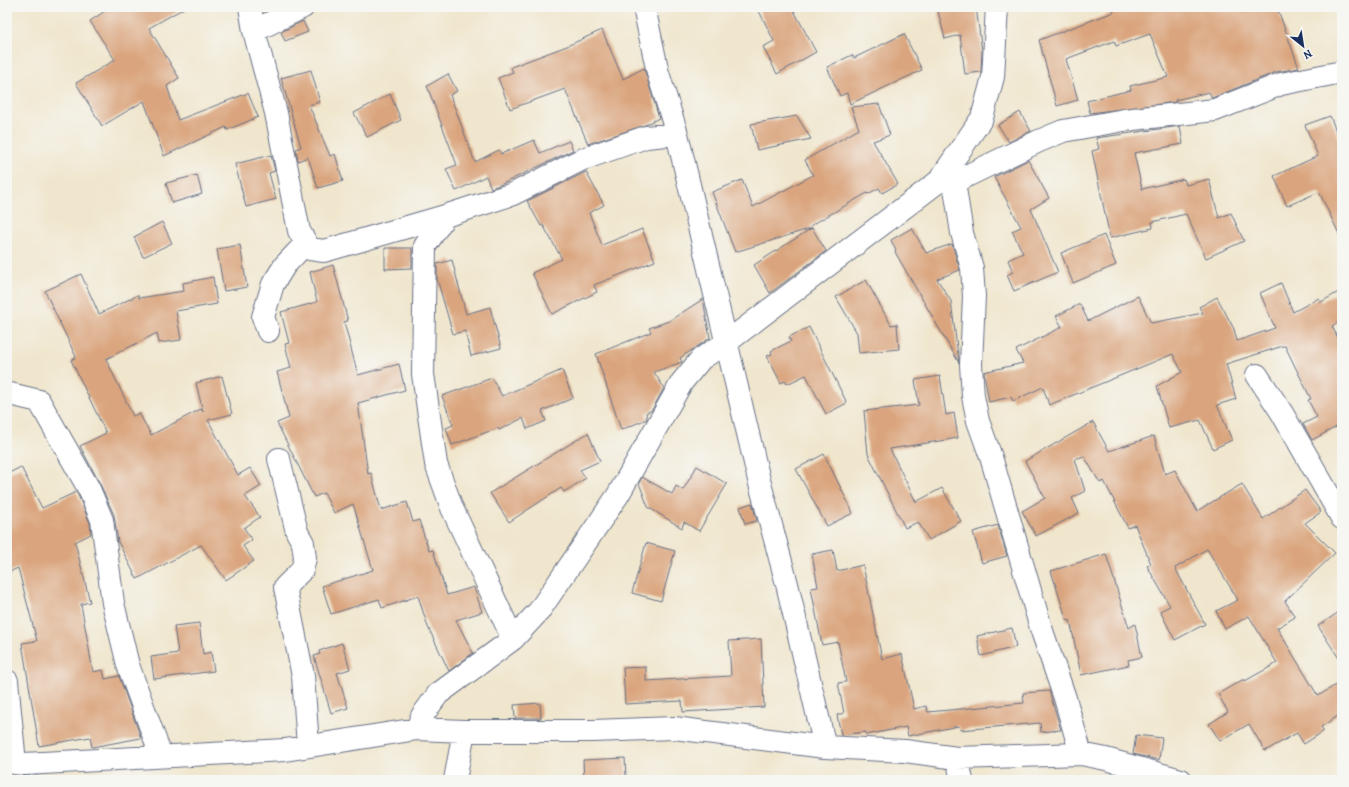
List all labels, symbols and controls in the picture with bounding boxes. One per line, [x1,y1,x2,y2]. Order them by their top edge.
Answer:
north arrow [1283,26,1323,66]
text: N [1301,46,1315,63]

